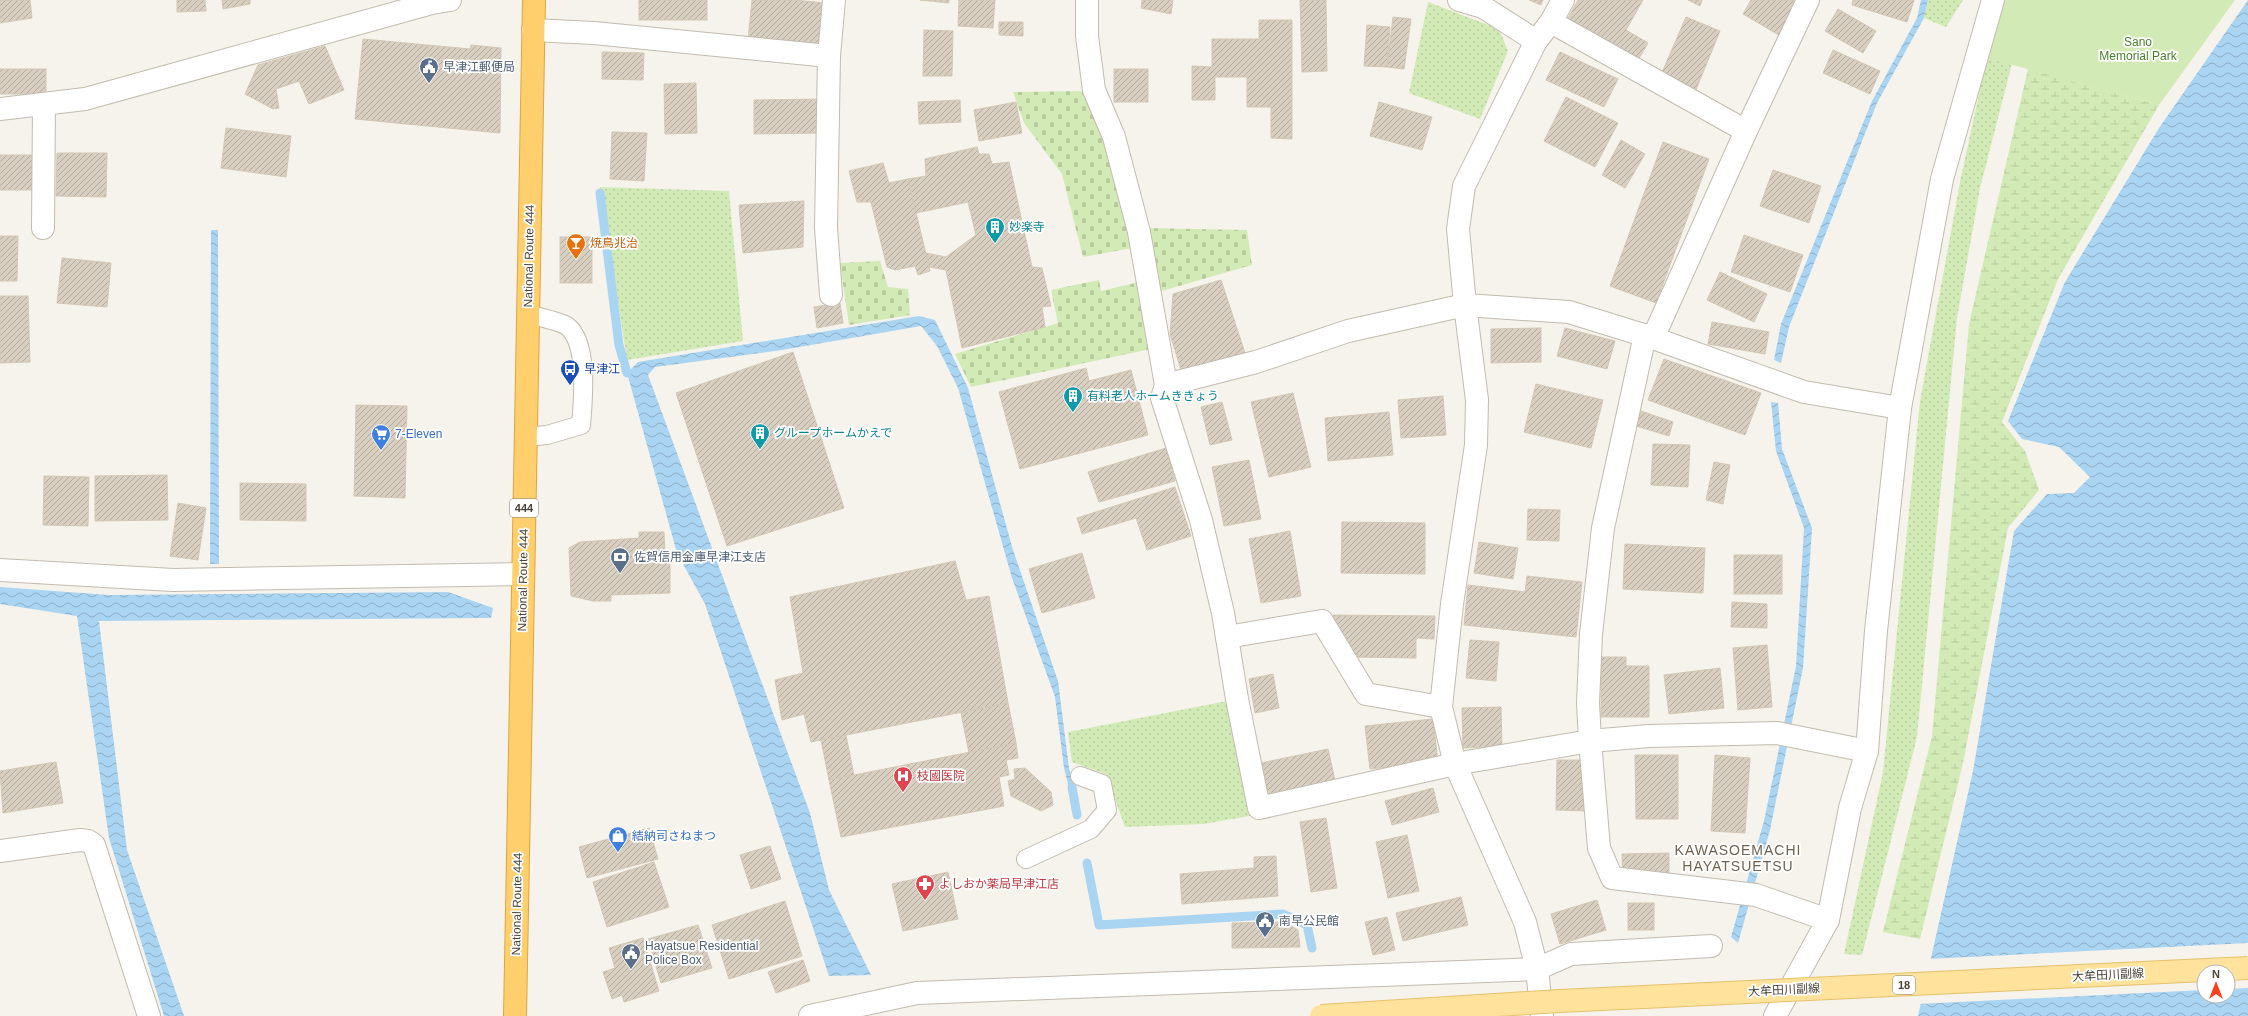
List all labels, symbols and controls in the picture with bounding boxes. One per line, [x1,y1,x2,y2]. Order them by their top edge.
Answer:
park label: Sano Memorial Park [2099,35,2178,63]
public building icon: 早津江郵便局 [418,56,440,84]
place label: 早津江郵便局 [443,60,515,74]
street label: National Route 444 [521,204,537,307]
building icon: 妙楽寺 [984,216,1006,244]
place label: 妙楽寺 [1009,220,1045,234]
bar icon: 焼鳥兆治 [565,232,587,260]
place label: 焼鳥兆治 [590,236,638,250]
bus stop icon: 早津江 [559,358,581,386]
place label: 早津江 [584,362,620,376]
building icon: 有料老人ホームききょう [1062,385,1084,413]
place label: 有料老人ホームききょう [1087,389,1219,403]
building icon: グループホームかえで [749,422,771,450]
supermarket icon: 7-Eleven [370,423,392,451]
place label: グループホームかえで [774,426,893,440]
place label: 7-Eleven [395,427,442,441]
road number: 444 [510,499,538,517]
street label: National Route 444 [515,528,531,631]
bank icon: 佐賀信用金庫早津江支店 [609,546,631,574]
place label: 佐賀信用金庫早津江支店 [634,550,766,564]
hospital icon: 枝國医院 [892,765,914,793]
place label: 枝國医院 [917,769,965,783]
shop icon: 結納司さねまつ [607,825,629,853]
place label: 結納司さねまつ [632,829,716,843]
district label: KAWASOEMACHI HAYATSUETSU [1675,842,1801,874]
street label: National Route 444 [509,852,525,955]
pharmacy icon: よしおか薬局早津江店 [914,873,936,901]
place label: よしおか薬局早津江店 [939,877,1059,891]
public building icon: 南早公民館 [1254,910,1276,938]
place label: 南早公民館 [1279,914,1339,928]
place label: Hayatsue Residential Police Box [645,939,758,967]
public building icon: Hayatsue Residential Police Box [620,942,642,970]
north arrow [2196,964,2236,1004]
street label: 大牟田川副線 [2072,966,2144,984]
text: N [2212,968,2220,980]
road number: 18 [1893,976,1915,994]
street label: 大牟田川副線 [1748,981,1820,999]

